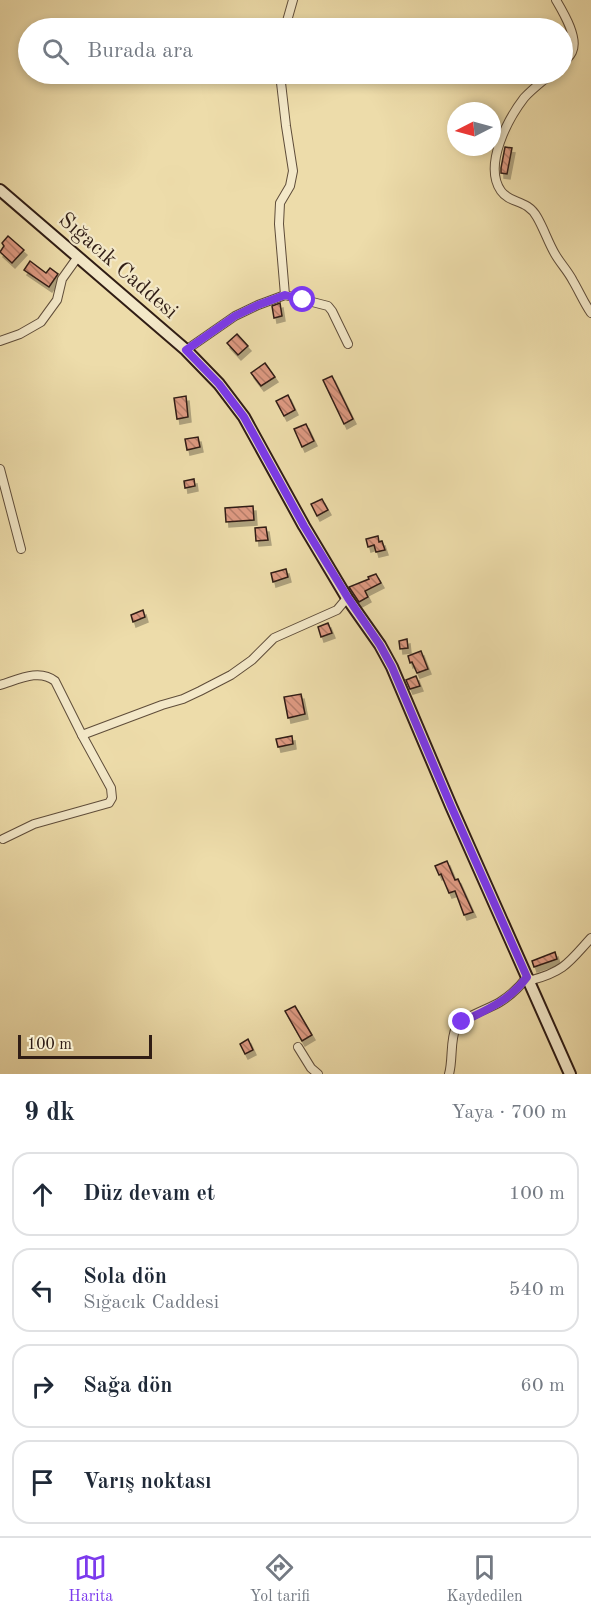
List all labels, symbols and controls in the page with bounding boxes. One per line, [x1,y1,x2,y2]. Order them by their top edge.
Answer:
search box [18,18,573,84]
icon: search [39,35,72,68]
text: Burada ara [87,40,193,62]
north arrow [447,102,501,156]
street label: Sığacık Caddesi [54,209,182,323]
route start [289,286,315,312]
route end [448,1008,474,1034]
scale bar [18,1032,152,1060]
text: 100 m [27,1037,72,1053]
text: 9 dk [24,1100,75,1126]
text: Yaya · 700 m [451,1103,567,1123]
icon: ahead [26,1178,59,1211]
text: Düz devam et [83,1183,215,1205]
text: 100 m [509,1184,565,1204]
text: Sola dön [83,1266,167,1288]
icon: left [26,1274,59,1307]
text: 540 m [509,1280,565,1300]
text: Sığacık Caddesi [83,1293,219,1313]
icon: right [26,1370,59,1403]
text: Sağa dön [83,1375,173,1397]
text: 60 m [520,1376,565,1396]
icon: arrive [26,1466,59,1499]
text: Varış noktası [83,1471,212,1493]
tab: Harita [68,1551,113,1607]
tab: Yol tarifi [250,1551,310,1607]
tab: Kaydedilen [447,1551,523,1607]

